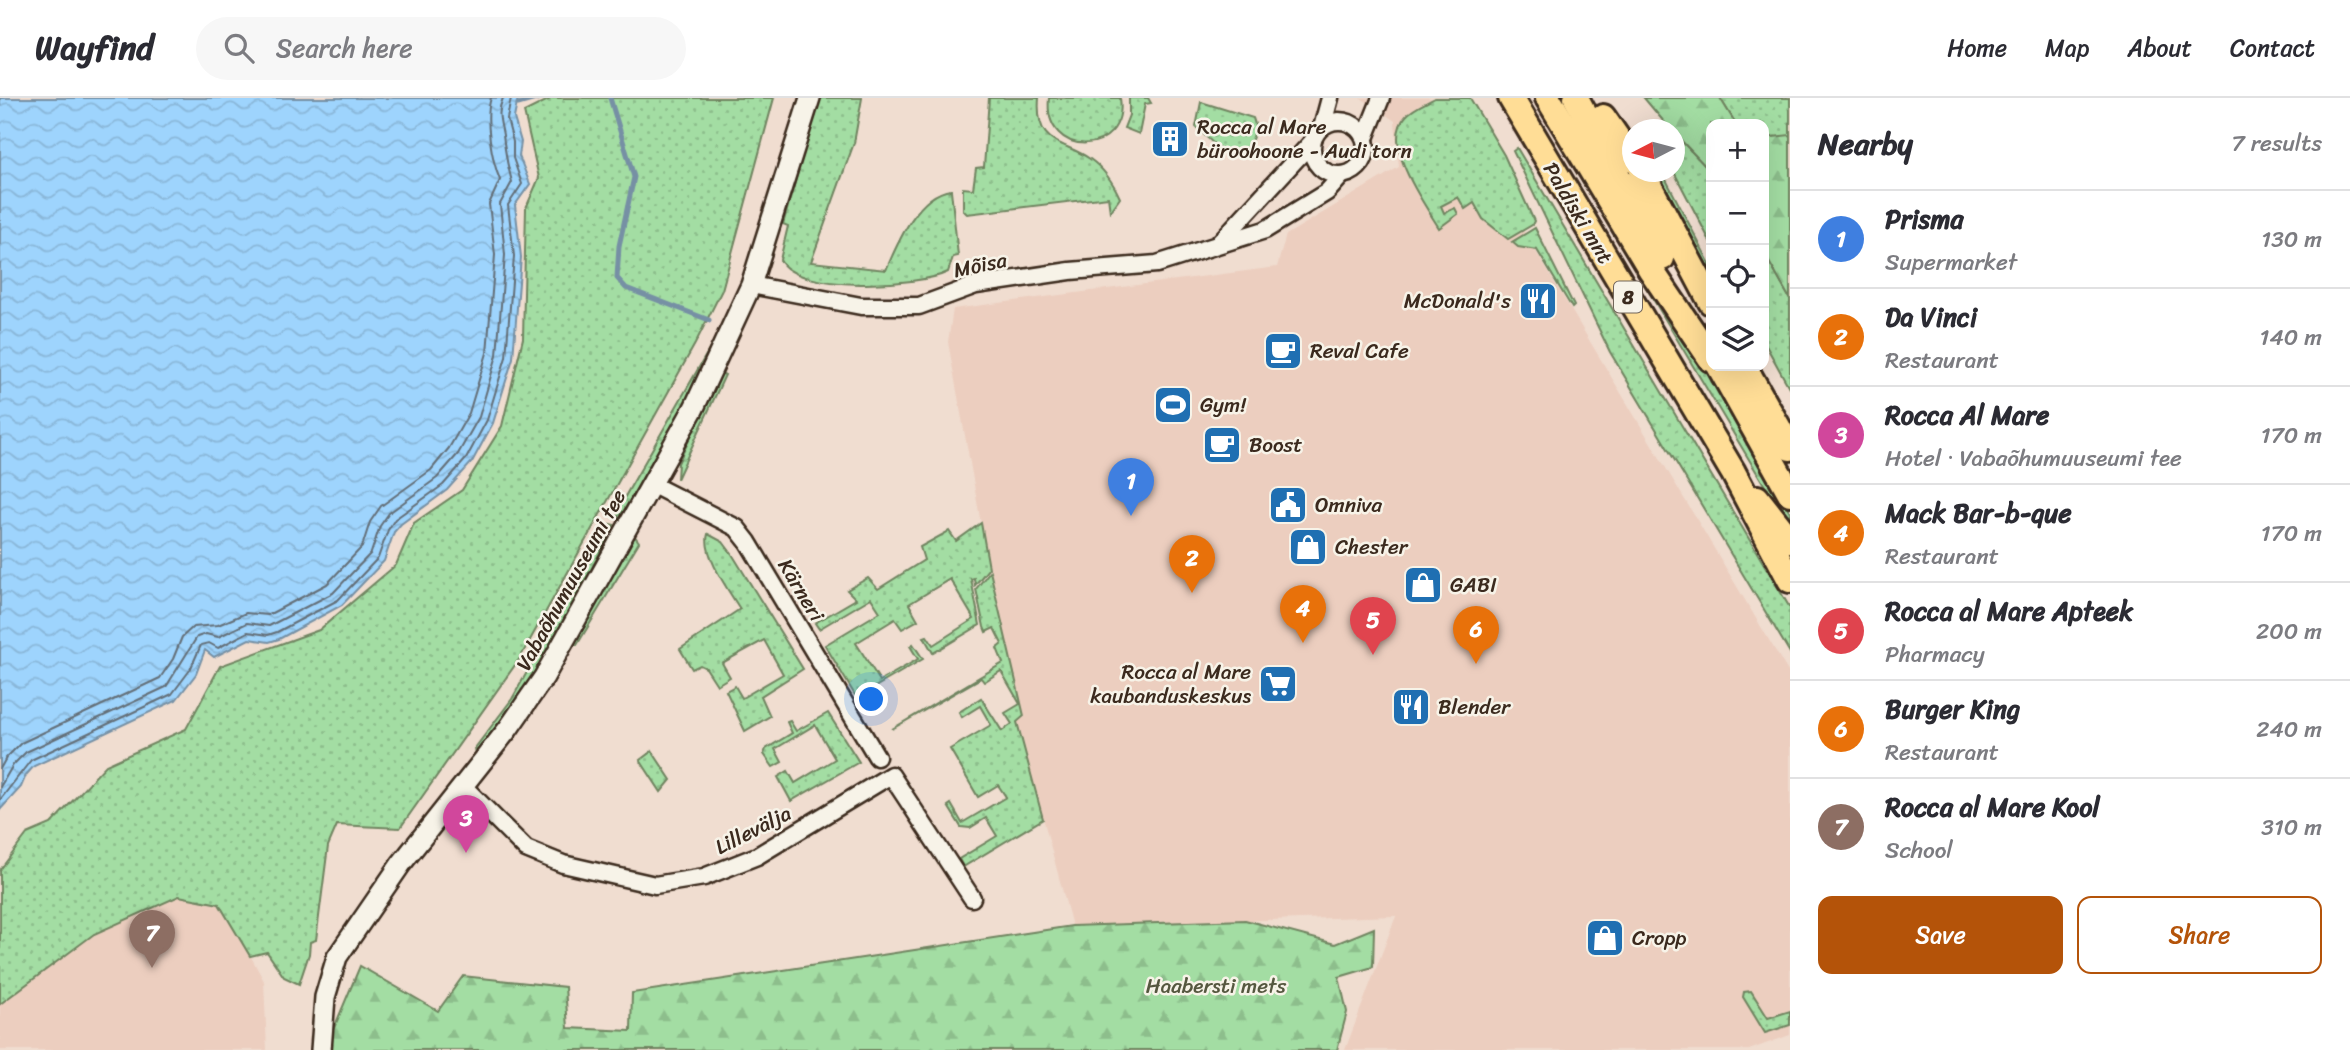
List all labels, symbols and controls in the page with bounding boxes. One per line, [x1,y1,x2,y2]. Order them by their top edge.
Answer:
search box [196,17,686,80]
text: Wayfind [35,19,154,77]
text: Search here [276,25,413,71]
text: Home [1947,27,2007,69]
text: Map [2045,27,2089,69]
text: About [2127,27,2192,69]
text: Contact [2230,27,2315,69]
icon: search [220,29,258,67]
place label: Rocca al Mare büroohoone - Audi torn [1197,108,1412,170]
text: Nearby [1818,117,1913,171]
building icon: Rocca al Mare büroohoone - Audi torn [1149,118,1191,160]
north arrow [1622,119,1685,182]
map controls [1706,119,1769,371]
button: + [1706,119,1769,182]
text: 7 results [2232,123,2322,164]
street label: Paldiski mnt [1532,154,1624,272]
button: − [1706,182,1769,245]
text: Prisma [1885,196,1964,242]
text: 1 [1836,219,1846,260]
text: 130 m [2261,219,2322,260]
street label: Mõisa [950,241,1011,289]
text: Supermarket [1885,242,2017,283]
button: locate [1706,245,1769,308]
restaurant icon: McDonald's [1517,280,1559,322]
road number: 8 [1614,281,1642,312]
place label: McDonald's [1404,282,1511,320]
text: Da Vinci [1885,294,1977,340]
button: layers [1706,308,1769,371]
text: 2 [1834,317,1848,358]
text: 140 m [2260,317,2322,358]
cafe icon: Reval Cafe [1262,330,1304,372]
place label: Reval Cafe [1310,332,1409,370]
text: Restaurant [1885,340,1999,381]
sports icon: Gym! [1152,384,1194,426]
place label: Gym! [1200,386,1247,424]
text: Rocca Al Mare [1885,392,2049,438]
text: 3 [1835,415,1847,456]
text: 170 m [2261,415,2322,456]
cafe icon: Boost [1201,424,1243,466]
place label: Boost [1249,426,1302,464]
text: Hotel · Vabaõhumuuseumi tee [1885,438,2182,479]
pin: 1 [1108,458,1154,516]
street label: Vabaõhumuuseumi tee [505,482,637,678]
public building icon: Omniva [1267,484,1309,526]
place label: Omniva [1315,486,1383,524]
text: Mack Bar-b-que [1885,490,2072,536]
text: 4 [1834,513,1848,554]
text: 170 m [2261,513,2322,554]
shop icon: Chester [1287,526,1329,568]
place label: Chester [1335,528,1409,566]
pin: 2 [1169,535,1215,593]
text: Restaurant [1885,536,1999,577]
street label: Kärneri [767,551,836,630]
shop icon: GABI [1402,564,1444,606]
place label: GABI [1450,566,1497,604]
pin: 4 [1280,585,1326,643]
text: Rocca al Mare Apteek [1885,588,2133,634]
pin: 5 [1350,597,1396,655]
pin: 6 [1453,606,1499,664]
text: 5 [1834,611,1848,652]
text: 200 m [2256,611,2322,652]
text: Pharmacy [1885,634,1985,675]
place label: Rocca al Mare kaubanduskeskus [1090,653,1251,715]
supermarket icon: Rocca al Mare kaubanduskeskus [1257,663,1299,705]
your location [854,682,888,716]
restaurant icon: Blender [1390,686,1432,728]
text: Burger King [1885,686,2020,732]
place label: Blender [1438,688,1511,726]
text: 6 [1834,709,1848,750]
text: 240 m [2256,709,2322,750]
text: Restaurant [1885,732,1999,773]
text: Rocca al Mare Kool [1885,784,2100,830]
street label: Lillevälja [708,794,799,866]
pin: 3 [443,795,489,853]
text: 7 [1834,807,1848,848]
text: 310 m [2261,807,2322,848]
text: School [1885,830,1953,871]
button: Save [1818,896,2063,974]
button: Share [2077,896,2322,974]
pin: 7 [129,910,175,968]
shop icon: Cropp [1584,917,1626,959]
place label: Cropp [1632,919,1687,957]
park label: Haabersti mets [1146,967,1286,1005]

